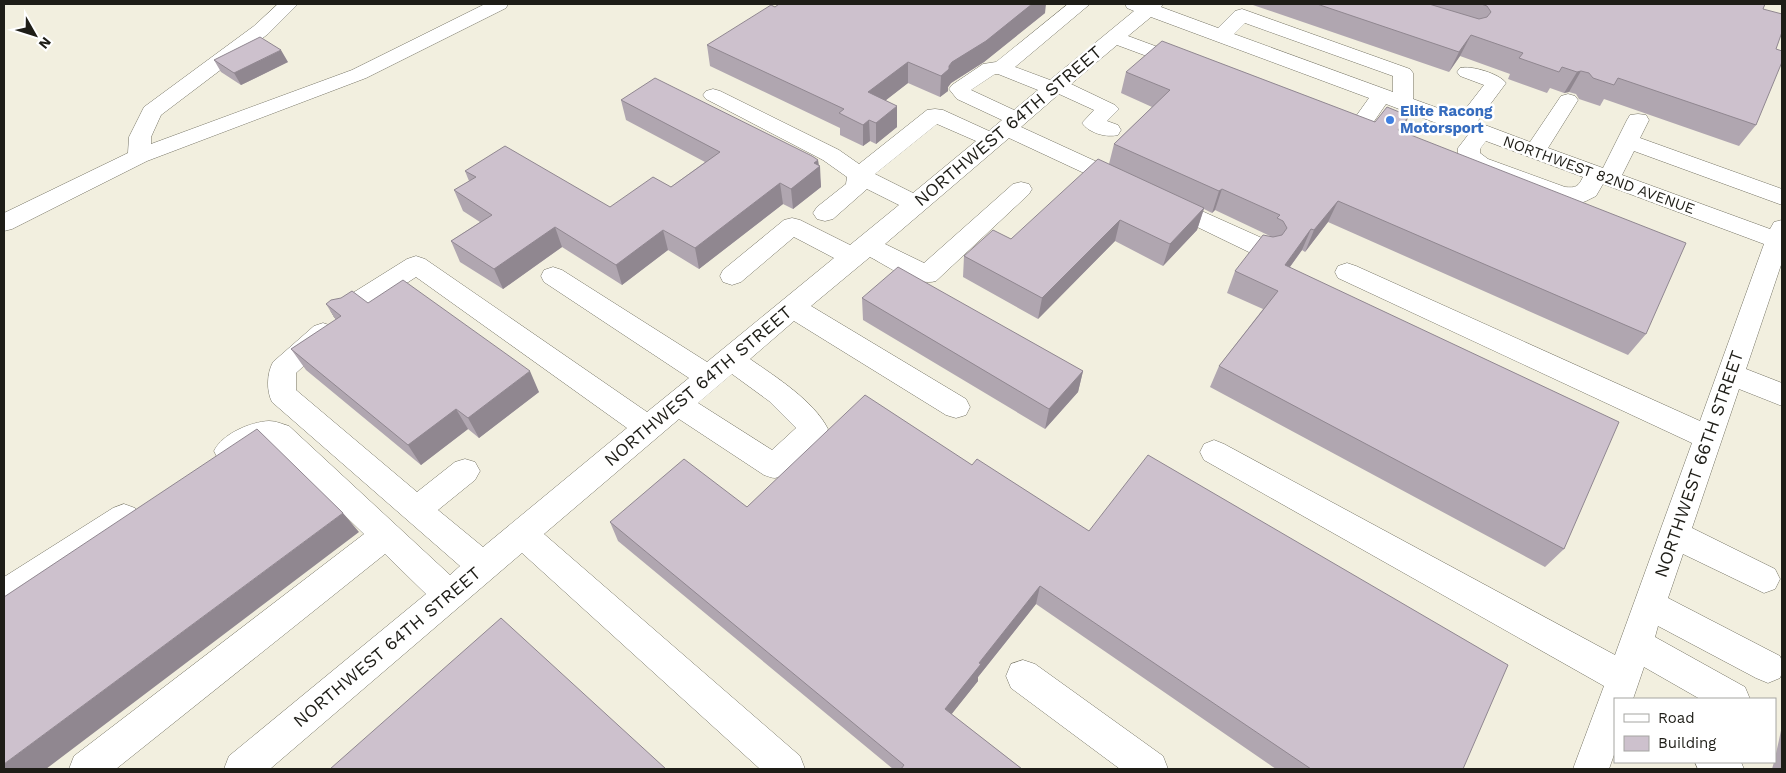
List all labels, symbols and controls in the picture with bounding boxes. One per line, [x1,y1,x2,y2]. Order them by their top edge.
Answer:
north arrow [10,10,60,60]
text: N [36,34,55,52]
street label: NORTHWEST 64TH STREET [910,41,1106,210]
place label: Elite Racong Motorsport [1400,102,1493,137]
marker: Elite Racong Motorsport [1384,114,1396,126]
street label: NORTHWEST 82ND AVENUE [1501,132,1697,218]
street label: NORTHWEST 64TH STREET [600,301,796,470]
street label: NORTHWEST 66TH STREET [1650,348,1747,580]
street label: NORTHWEST 64TH STREET [289,562,485,731]
legend [1614,698,1776,763]
text: Road [1658,709,1695,727]
text: Building [1658,734,1716,752]

